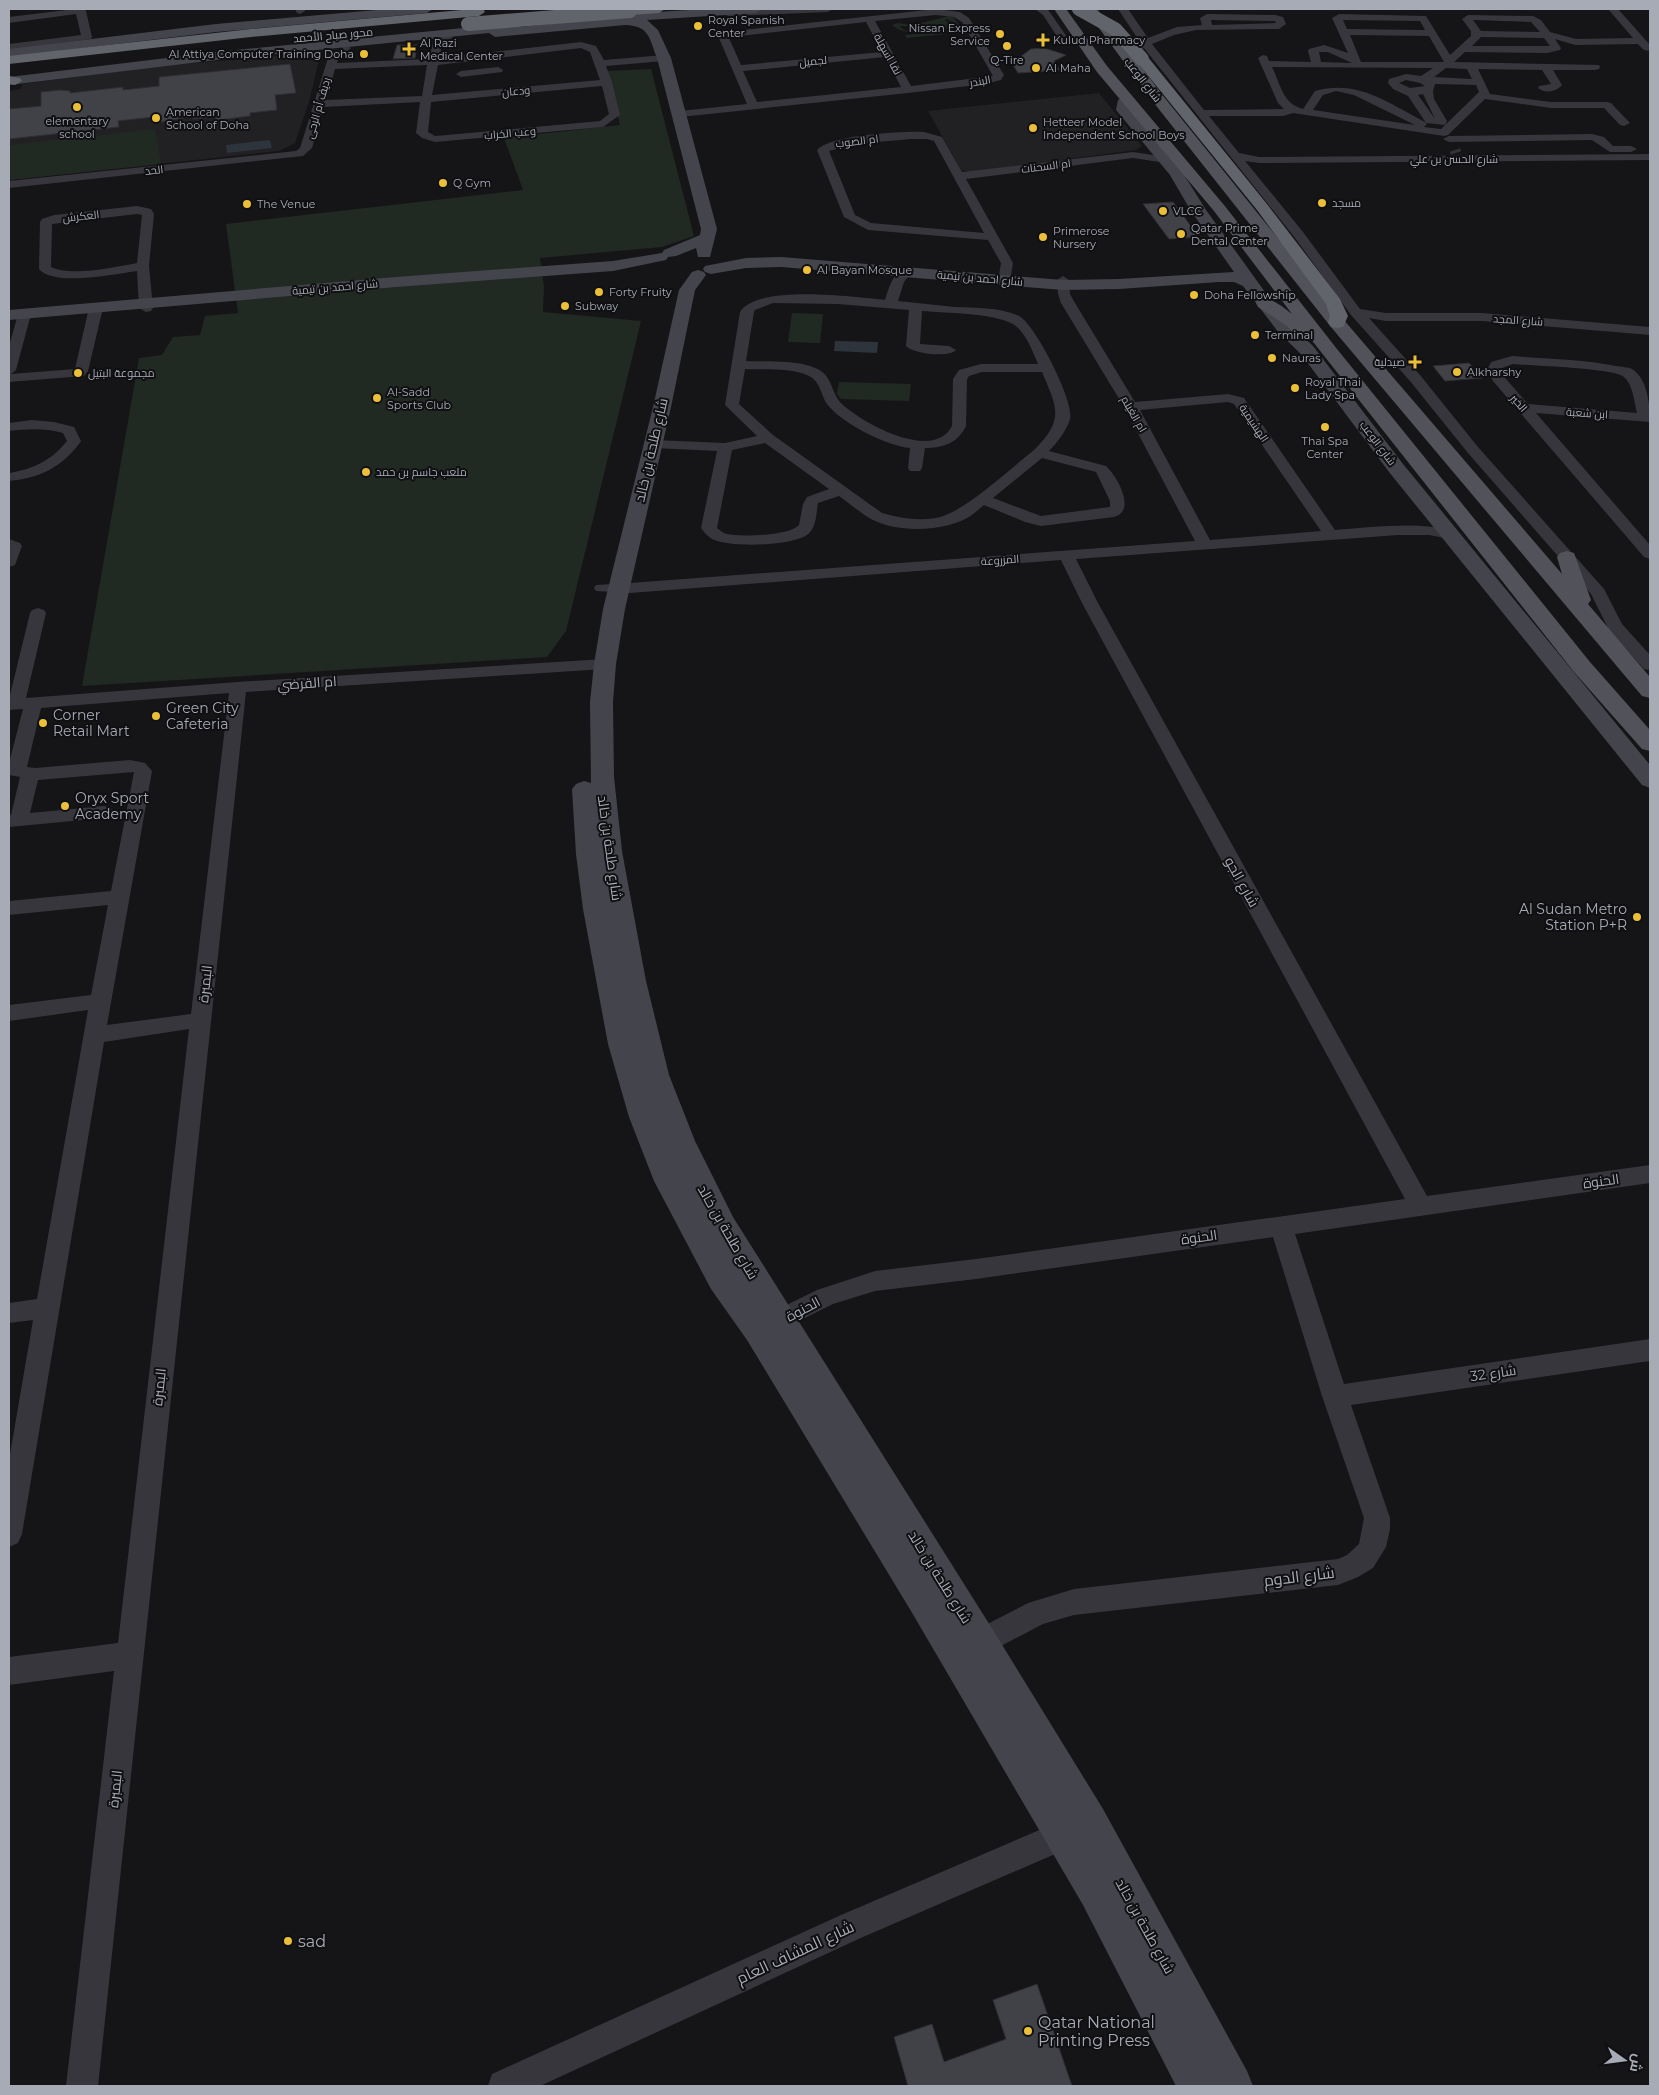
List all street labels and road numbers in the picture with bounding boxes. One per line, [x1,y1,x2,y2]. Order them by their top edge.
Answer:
street label: محور صباح الأحمد [293,25,374,46]
street label: نقا اسهلة [871,31,905,77]
street label: لجميل [798,53,828,69]
street label: شارع الوعب [1121,55,1165,105]
street label: البندر [967,72,992,90]
street label: رديف أم الرحى [303,75,334,141]
street label: ودعان [501,83,531,99]
street label: وعب الخراب [484,124,536,142]
street label: ام الصوب [835,131,879,152]
street label: شارع الحسن بن علي [1410,152,1498,168]
street label: ام السحنات [1020,156,1072,177]
street label: الحد [144,162,164,178]
street label: العكرش [62,207,100,225]
street label: شارع احمد بن تيمية [936,267,1024,290]
street label: شارع احمد بن تيمية [291,276,379,299]
street label: شارع المجد [1492,311,1543,330]
street label: الخير [1507,390,1531,415]
street label: ام الغيلم [1117,393,1150,435]
street label: شارع طلحة بن خالد [630,396,672,504]
street label: الهشيمية [1236,401,1272,445]
street label: ابن شعبة [1565,405,1609,421]
street label: شارع الوعب [1356,418,1399,469]
street label: المزروعة [980,552,1020,568]
street label: ام القرضي [277,672,337,696]
street label: شارع طلحة بن خالد [594,794,626,902]
street label: شارع الجو [1221,854,1263,910]
street label: البمبرة [194,964,216,1004]
street label: الحنوة [1582,1170,1620,1192]
street label: شارع طلحة بن خالد [694,1182,762,1282]
street label: الحنوة [1180,1226,1218,1248]
street label: الحنوة [783,1292,823,1326]
street label: شارع 32 [1469,1361,1517,1385]
street label: البمبرة [148,1367,170,1407]
street label: شارع طلحة بن خالد [904,1527,976,1627]
street label: شارع الدوم [1263,1563,1336,1592]
street label: البمبرة [104,1769,126,1809]
street label: شارع طلحة بن خالد [1111,1875,1179,1977]
street label: شارع المشاف العام [733,1917,858,1990]

